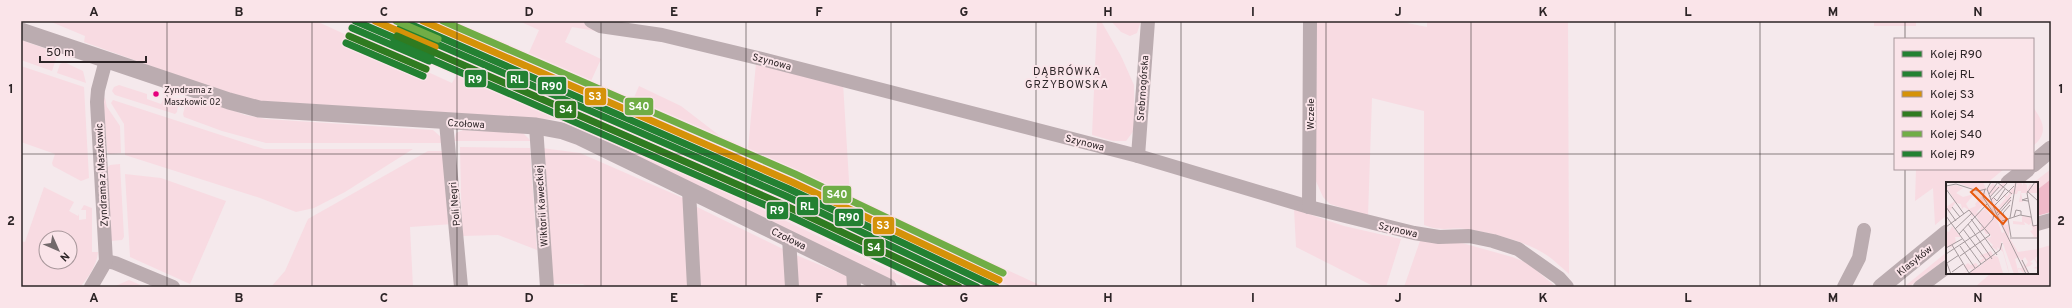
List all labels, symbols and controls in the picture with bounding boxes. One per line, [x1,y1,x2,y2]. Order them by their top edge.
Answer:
text: A [89,5,99,21]
text: B [235,5,244,21]
text: C [380,5,388,21]
text: D [524,5,534,21]
text: E [670,5,678,21]
text: F [815,5,823,21]
text: G [960,5,969,21]
text: H [1103,5,1113,21]
text: I [1251,5,1255,21]
text: J [1394,5,1402,21]
text: K [1538,5,1548,21]
text: L [1684,5,1692,21]
text: M [1828,5,1838,21]
text: N [1973,5,1983,21]
scale bar [40,38,146,64]
legend [1894,38,2034,170]
text: 50 m [46,45,74,61]
text: Kolej R90 [1930,47,1983,63]
street label: Szynowa [751,51,793,74]
street label: Srebrnogórska [1135,55,1152,121]
district label: DĄBRÓWKA GRZYBOWSKA [1025,64,1109,92]
text: Kolej RL [1930,67,1975,83]
line badge: R9 [464,69,487,88]
line badge: RL [506,70,529,89]
text: R9 [468,73,482,87]
text: RL [510,73,525,87]
line badge: R90 [537,76,567,95]
text: R90 [541,80,563,94]
text: 1 [8,82,14,98]
text: 1 [2058,82,2064,98]
place label: Zyndrama z Maszkowic 02 [164,85,220,108]
line badge: S3 [584,87,607,106]
text: Kolej S3 [1930,87,1974,103]
marker: Zyndrama z Maszkowic 02 [151,89,161,99]
text: S3 [588,90,602,104]
line badge: S40 [624,97,654,116]
street label: Wczele [1305,98,1318,130]
line badge: S4 [554,100,577,119]
text: S40 [628,100,650,114]
text: S4 [559,103,573,117]
text: Kolej S4 [1930,107,1974,123]
street label: Czołowa [447,117,485,132]
street label: Zyndrama z Maszkowic [93,123,112,227]
text: Kolej S40 [1930,127,1982,143]
street label: Szynowa [1064,132,1106,155]
text: Kolej R9 [1930,147,1975,163]
street label: Wiktorii Kaweckiej [533,165,552,247]
street label: Poli Negri [447,181,464,226]
inset map [1946,182,2038,274]
line badge: S40 [822,185,852,204]
text: S40 [826,188,848,202]
line badge: RL [796,196,819,216]
text: RL [800,200,815,214]
line badge: R9 [766,201,789,220]
text: R9 [770,204,784,218]
line badge: R90 [834,208,864,227]
text: R90 [838,211,860,225]
text: 2 [7,214,15,230]
text: 2 [2057,214,2065,230]
line badge: S3 [872,216,895,235]
text: S3 [876,219,890,233]
street label: Szynowa [1377,220,1419,241]
street label: Czołowa [769,225,808,253]
north arrow [38,230,78,270]
line badge: S4 [863,238,885,257]
text: S4 [867,241,881,255]
street label: Klasyków [1895,243,1935,279]
text: N [57,249,72,264]
text: A [89,291,99,307]
text: B [235,291,244,307]
text: C [380,291,388,307]
text: D [524,291,534,307]
text: E [670,291,678,307]
text: F [815,291,823,307]
text: G [960,291,969,307]
text: H [1103,291,1113,307]
text: I [1251,291,1255,307]
text: J [1394,291,1402,307]
text: K [1538,291,1548,307]
text: L [1684,291,1692,307]
text: M [1828,291,1838,307]
text: N [1973,291,1983,307]

